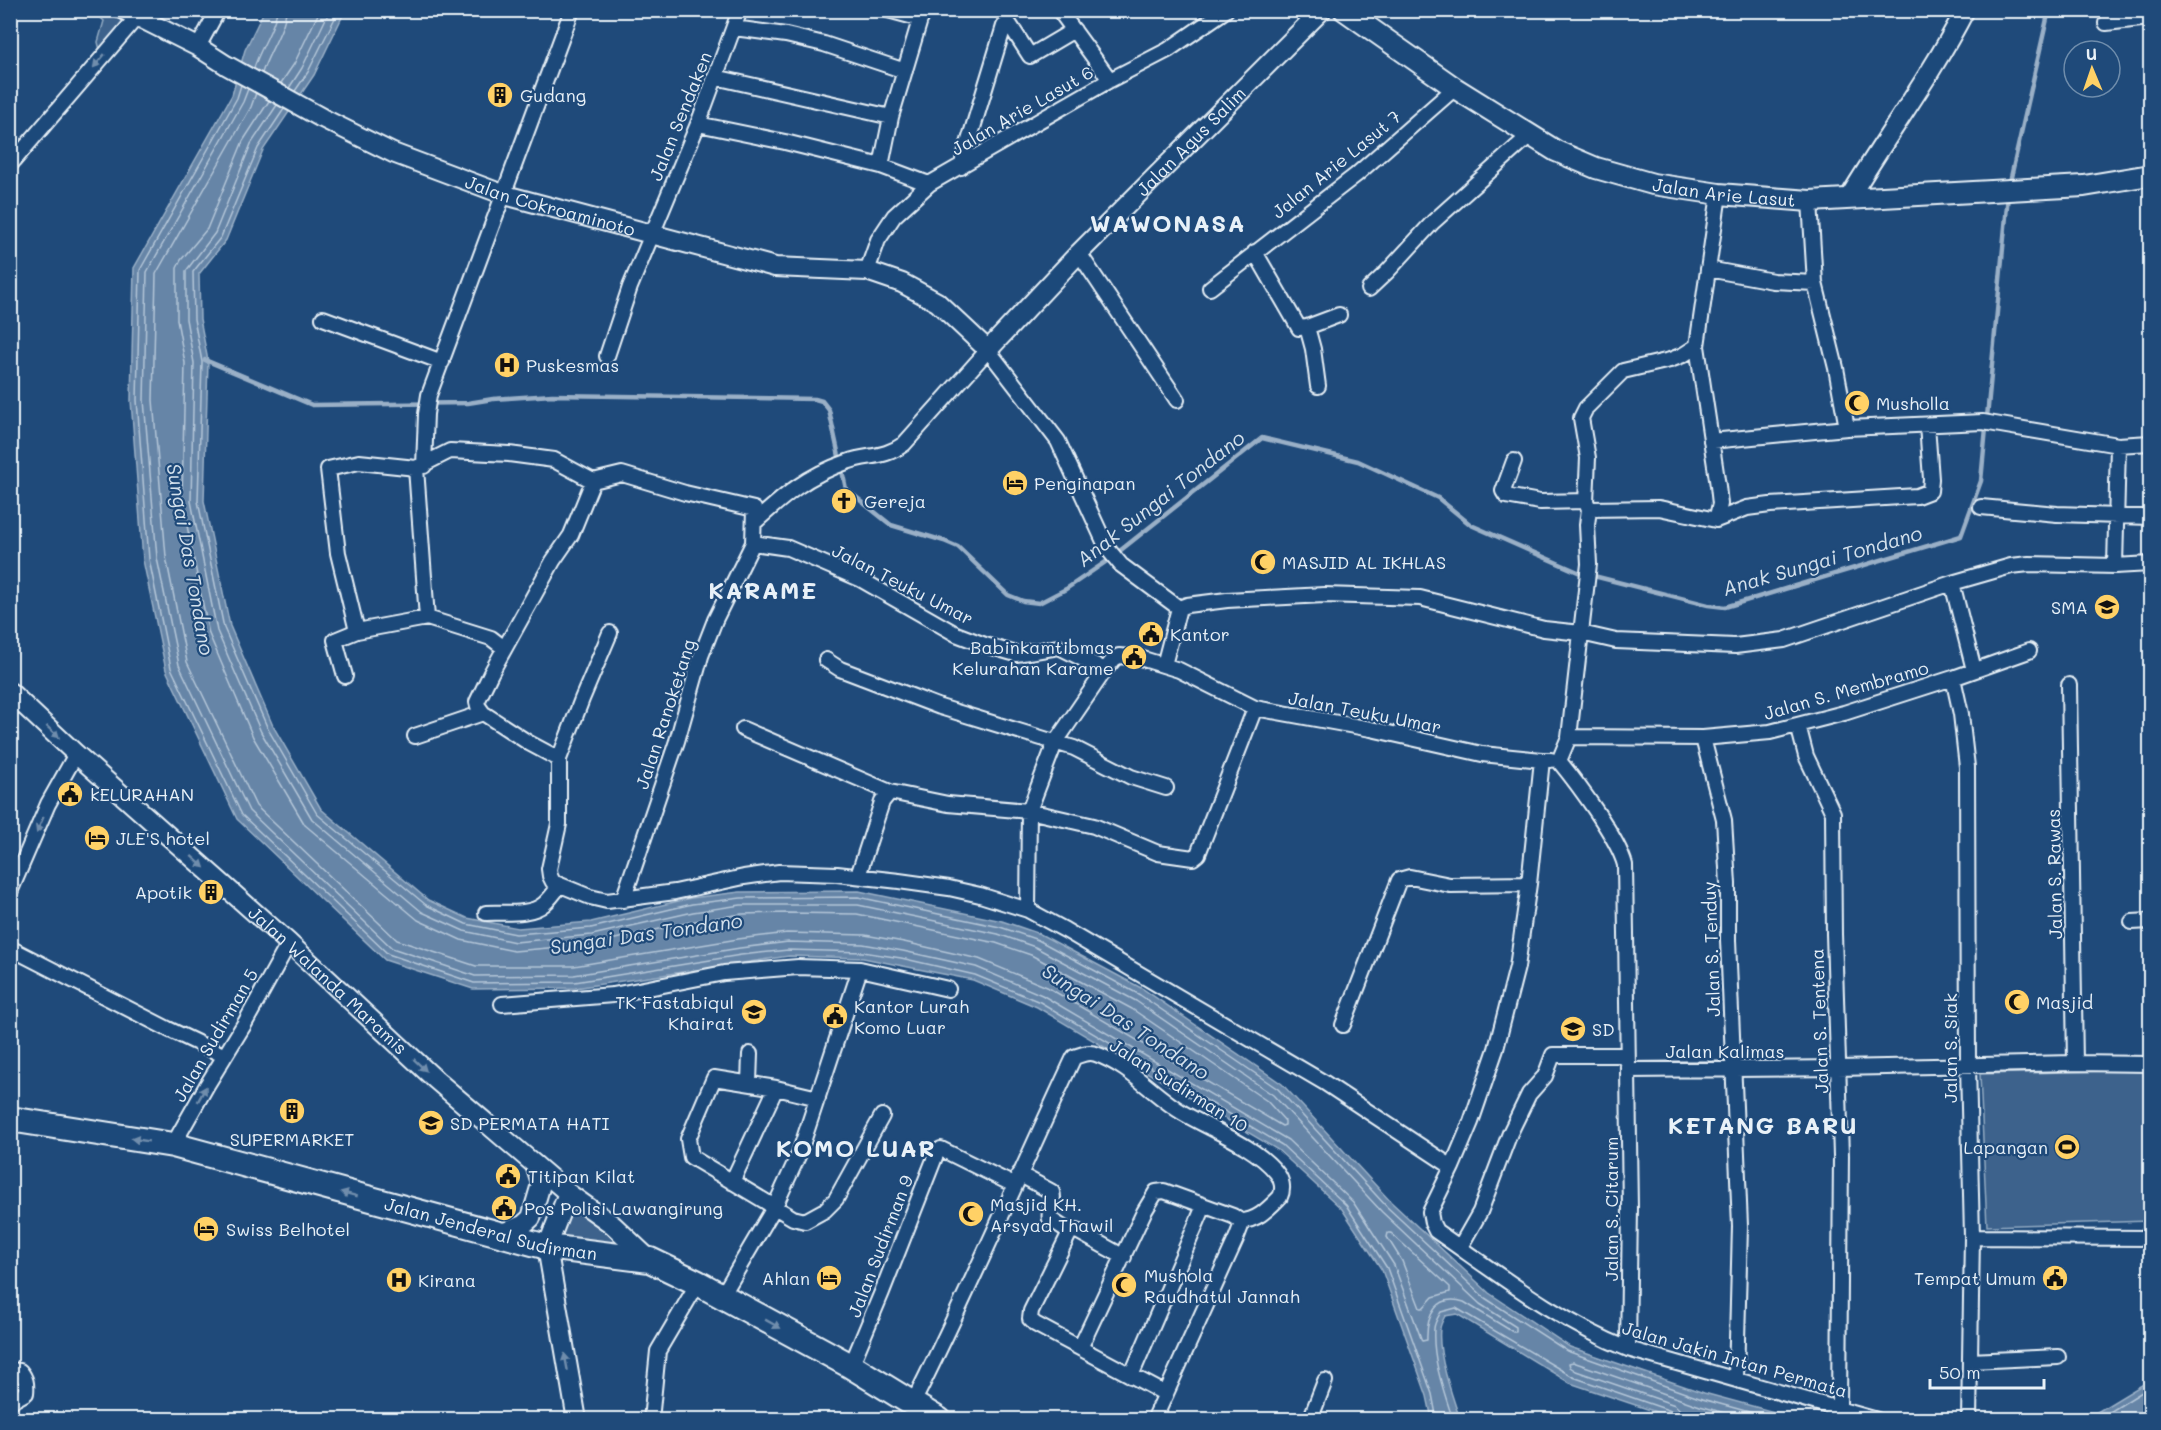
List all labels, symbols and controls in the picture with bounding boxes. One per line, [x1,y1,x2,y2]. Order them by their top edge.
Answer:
north arrow [2062,39,2122,99]
text: U [2085,43,2097,64]
street label: Jalan Sendaken [643,48,717,184]
one-way arrow [93,53,106,68]
street label: Jalan Arie Lasut 6 [947,60,1097,160]
building icon: Gudang [485,80,515,110]
street label: Jalan Agus Salim [1131,81,1251,201]
place label: Gudang [520,83,586,107]
street label: Jalan Arie Lasut 7 [1266,105,1406,223]
street label: Jalan Cokroaminoto [462,169,638,241]
street label: Jalan Arie Lasut [1651,172,1796,212]
district label: WAWONASA [1090,207,1246,238]
hospital icon: Puskesmas [492,350,522,380]
place label: Puskesmas [526,353,619,377]
mosque icon: Musholla [1842,388,1872,418]
place label: Musholla [1876,391,1950,415]
water label: Anak Sungai Tondano [1071,424,1249,572]
water label: Sungai Das Tondano [161,461,221,657]
hotel icon: Penginapan [1000,468,1030,498]
place label: Penginapan [1034,471,1136,495]
church icon: Gereja [829,486,859,516]
place label: Gereja [864,489,926,513]
water label: Anak Sungai Tondano [1719,519,1925,601]
street label: Jalan Teuku Umar [828,538,978,630]
mosque icon: MASJID AL IKHLAS [1248,547,1278,577]
place label: MASJID AL IKHLAS [1282,550,1446,574]
district label: KARAME [708,574,818,605]
school or university icon: SMA [2092,592,2122,622]
place label: SMA [2051,595,2088,619]
public building icon: Kantor [1136,619,1166,649]
place label: Kantor [1170,622,1230,646]
place label: Babinkamtibmas Kelurahan Karame [952,635,1114,680]
street label: Jalan Ranoketang [629,636,701,792]
public building icon: Babinkamtibmas Kelurahan Karame [1119,642,1149,672]
street label: Jalan S. Membramo [1761,655,1931,725]
street label: Jalan Teuku Umar [1286,685,1444,739]
one-way arrow [46,725,61,739]
public building icon: kELURAHAN [55,779,85,809]
place label: kELURAHAN [90,782,194,806]
street label: Jalan S. Rawas [2041,809,2067,939]
one-way arrow [35,816,45,834]
hotel icon: JLE'S hotel [82,823,112,853]
place label: JLE'S hotel [116,826,210,850]
one-way arrow [191,855,206,869]
building icon: Apotik [196,877,226,907]
place label: Apotik [135,880,192,904]
street label: Jalan S. Tenduy [1697,881,1725,1017]
street label: Jalan Walanda Maramis [243,901,413,1059]
water label: Sungai Das Tondano [548,907,744,959]
street label: Jalan S. Tentena [1804,948,1834,1094]
water label: Sungai Das Tondano [1037,957,1215,1085]
street label: Jalan Sudirman 5 [167,964,263,1106]
mosque icon: Masjid [2002,987,2032,1017]
place label: TK Fastabiqul Khairat [615,990,734,1035]
place label: Masjid [2036,990,2093,1014]
street label: Jalan S. Siak [1938,993,1962,1103]
place label: Kantor Lurah Komo Luar [854,994,969,1039]
school or university icon: TK Fastabiqul Khairat [739,997,769,1027]
public building icon: Kantor Lurah Komo Luar [820,1001,850,1031]
school or university icon: SD [1558,1014,1588,1044]
place label: SD [1592,1017,1615,1041]
street label: Jalan Sudirman 10 [1105,1033,1253,1137]
street label: Jalan Kalimas [1665,1039,1785,1063]
one-way arrow [412,1058,427,1071]
one-way arrow [196,1086,207,1102]
building icon: SUPERMARKET [277,1096,307,1126]
school or university icon: SD PERMATA HATI [416,1108,446,1138]
district label: KETANG BARU [1668,1109,1858,1140]
place label: SD PERMATA HATI [450,1111,609,1135]
place label: SUPERMARKET [230,1127,354,1151]
district label: KOMO LUAR [776,1132,936,1163]
sports icon: Lapangan [2052,1132,2082,1162]
one-way arrow [130,1135,149,1144]
place label: Lapangan [1963,1135,2048,1159]
street label: Jalan S. Citarum [1599,1137,1623,1281]
public building icon: Titipan Kilat [493,1161,523,1191]
place label: Titipan Kilat [528,1164,635,1188]
street label: Jalan Sudirman 9 [842,1171,918,1321]
one-way arrow [340,1188,358,1198]
street label: Jalan Jenderal Sudirman [382,1191,599,1265]
place label: Masjid KH. Arsyad Thawil [990,1192,1113,1237]
public building icon: Pos Polisi Lawangirung [489,1193,519,1223]
place label: Pos Polisi Lawangirung [524,1196,723,1220]
mosque icon: Masjid KH. Arsyad Thawil [956,1199,986,1229]
hotel icon: Swiss Belhotel [191,1214,221,1244]
place label: Swiss Belhotel [226,1217,350,1241]
hotel icon: Ahlan [814,1263,844,1293]
place label: Mushola Raudhatul Jannah [1144,1263,1300,1308]
public building icon: Tempat Umum [2040,1263,2070,1293]
hospital icon: Kirana [384,1265,414,1295]
place label: Ahlan [762,1266,810,1290]
place label: Tempat Umum [1914,1266,2036,1290]
place label: Kirana [418,1268,476,1292]
mosque icon: Mushola Raudhatul Jannah [1109,1270,1139,1300]
street label: Jalan Jakin Intan Permata [1620,1315,1850,1403]
one-way arrow [765,1319,782,1329]
one-way arrow [561,1352,570,1371]
scale bar [1930,1352,2044,1390]
text: 50 m [1939,1360,1981,1384]

